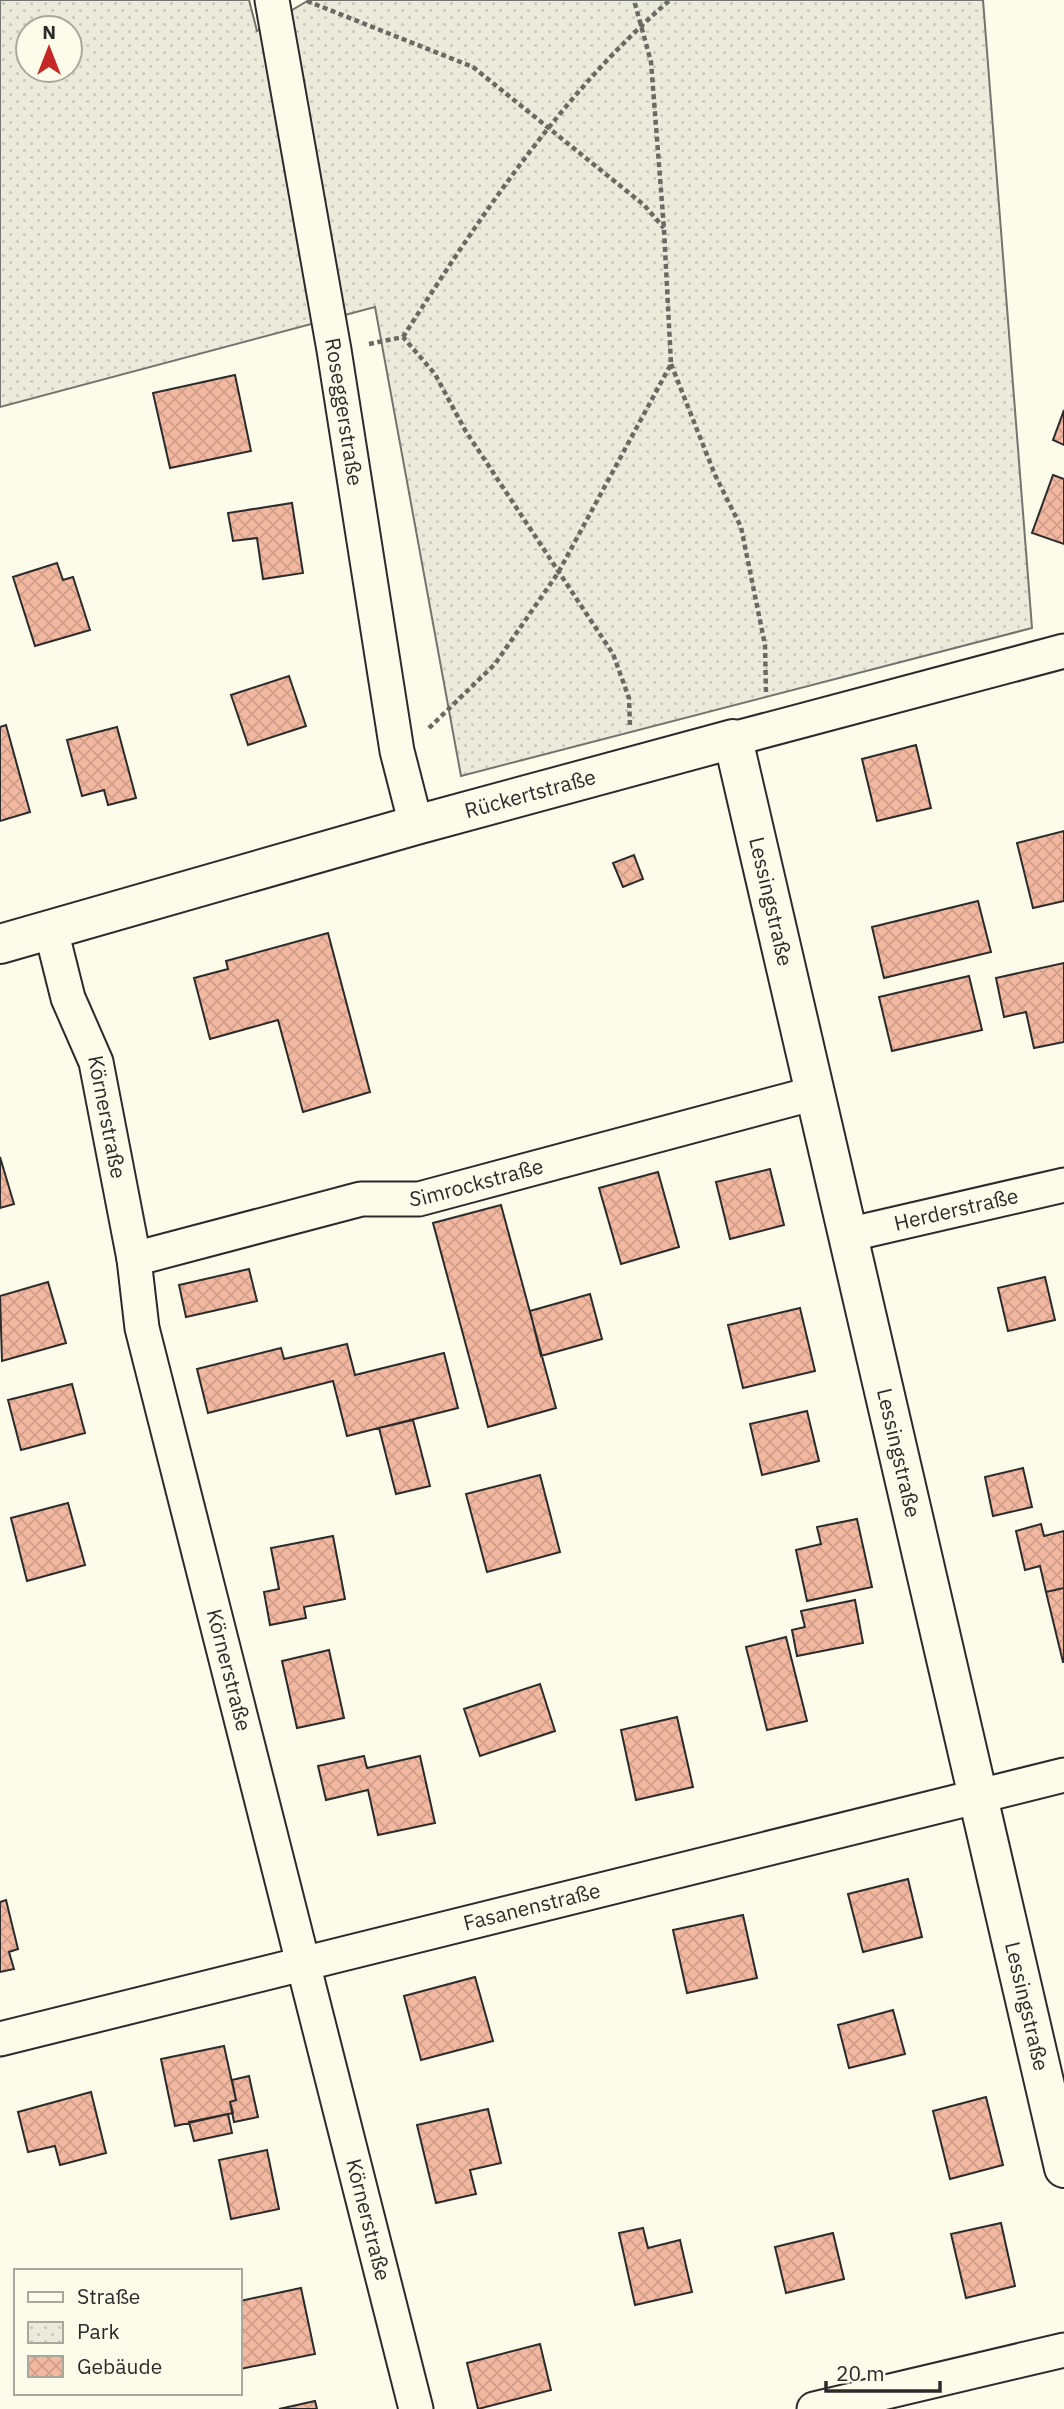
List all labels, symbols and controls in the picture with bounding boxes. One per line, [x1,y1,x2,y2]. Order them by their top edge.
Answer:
north arrow [14,14,84,84]
text: N [42,20,56,44]
street label: Roseggerstraße [319,335,370,488]
street label: Rückertstraße [461,762,599,824]
street label: Lessingstraße [743,834,800,969]
street label: Körnerstraße [82,1053,133,1181]
street label: Simrockstraße [409,1151,546,1212]
street label: Herderstraße [891,1181,1021,1237]
street label: Lessingstraße [871,1385,928,1520]
street label: Körnerstraße [201,1606,259,1734]
street label: Fasanenstraße [460,1876,603,1937]
street label: Lessingstraße [999,1939,1056,2073]
street label: Körnerstraße [340,2156,398,2283]
legend [14,2269,242,2395]
text: Straße [77,2282,140,2310]
text: Park [77,2317,120,2345]
scale bar [826,2350,940,2394]
text: Gebäude [77,2352,162,2380]
text: 20 m [836,2359,885,2387]

